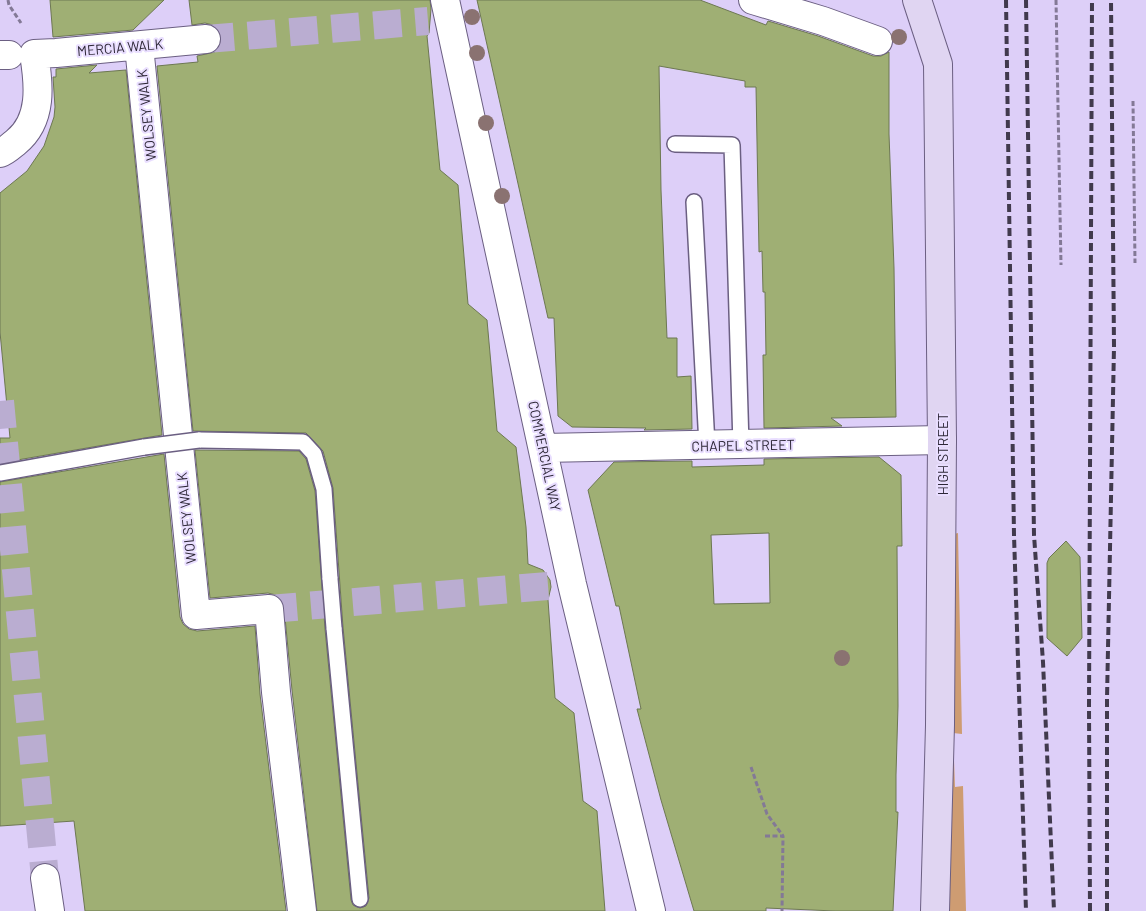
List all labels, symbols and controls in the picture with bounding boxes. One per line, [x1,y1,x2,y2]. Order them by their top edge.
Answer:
street label: MERCIA WALK [76,35,164,59]
street label: WOLSEY WALK [133,68,159,162]
street label: COMMERCIAL WAY [525,399,565,513]
street label: HIGH STREET [934,413,951,495]
street label: CHAPEL STREET [691,436,795,454]
street label: WOLSEY WALK [173,471,199,565]

